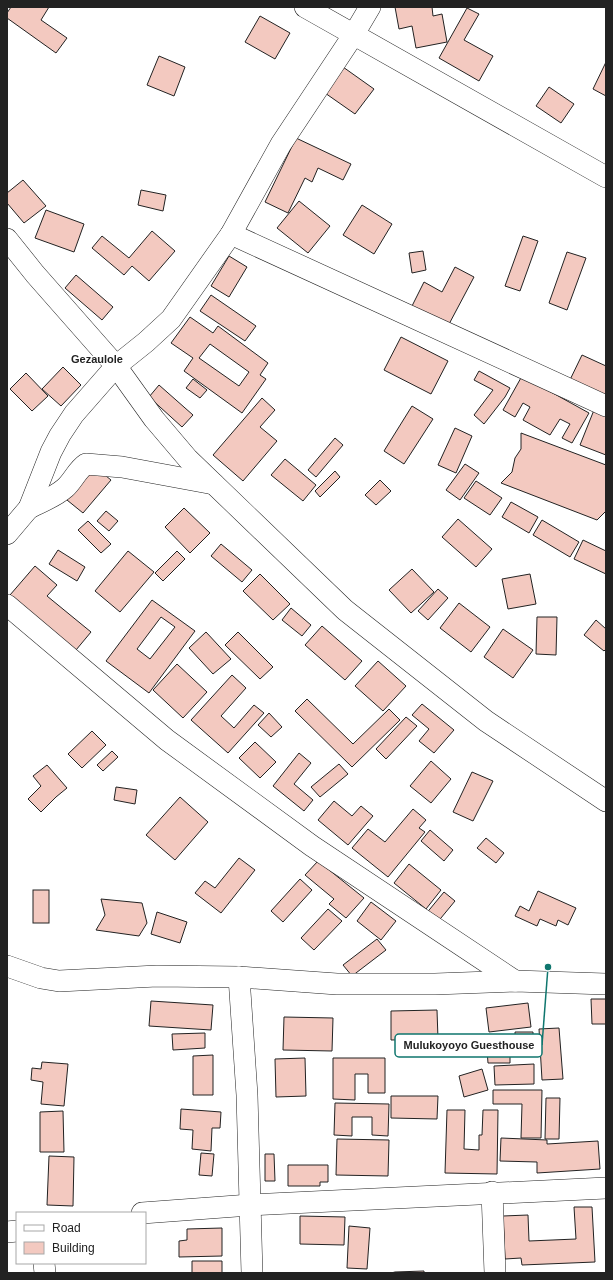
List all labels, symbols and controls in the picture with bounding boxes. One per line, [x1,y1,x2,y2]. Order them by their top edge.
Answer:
district label: Gezaulole [71,353,123,365]
callout: Mulukoyoyo Guesthouse [395,1034,542,1057]
text: Mulukoyoyo Guesthouse [404,1039,534,1051]
legend [16,1212,146,1264]
text: Road [52,1221,81,1235]
text: Building [52,1241,95,1255]

